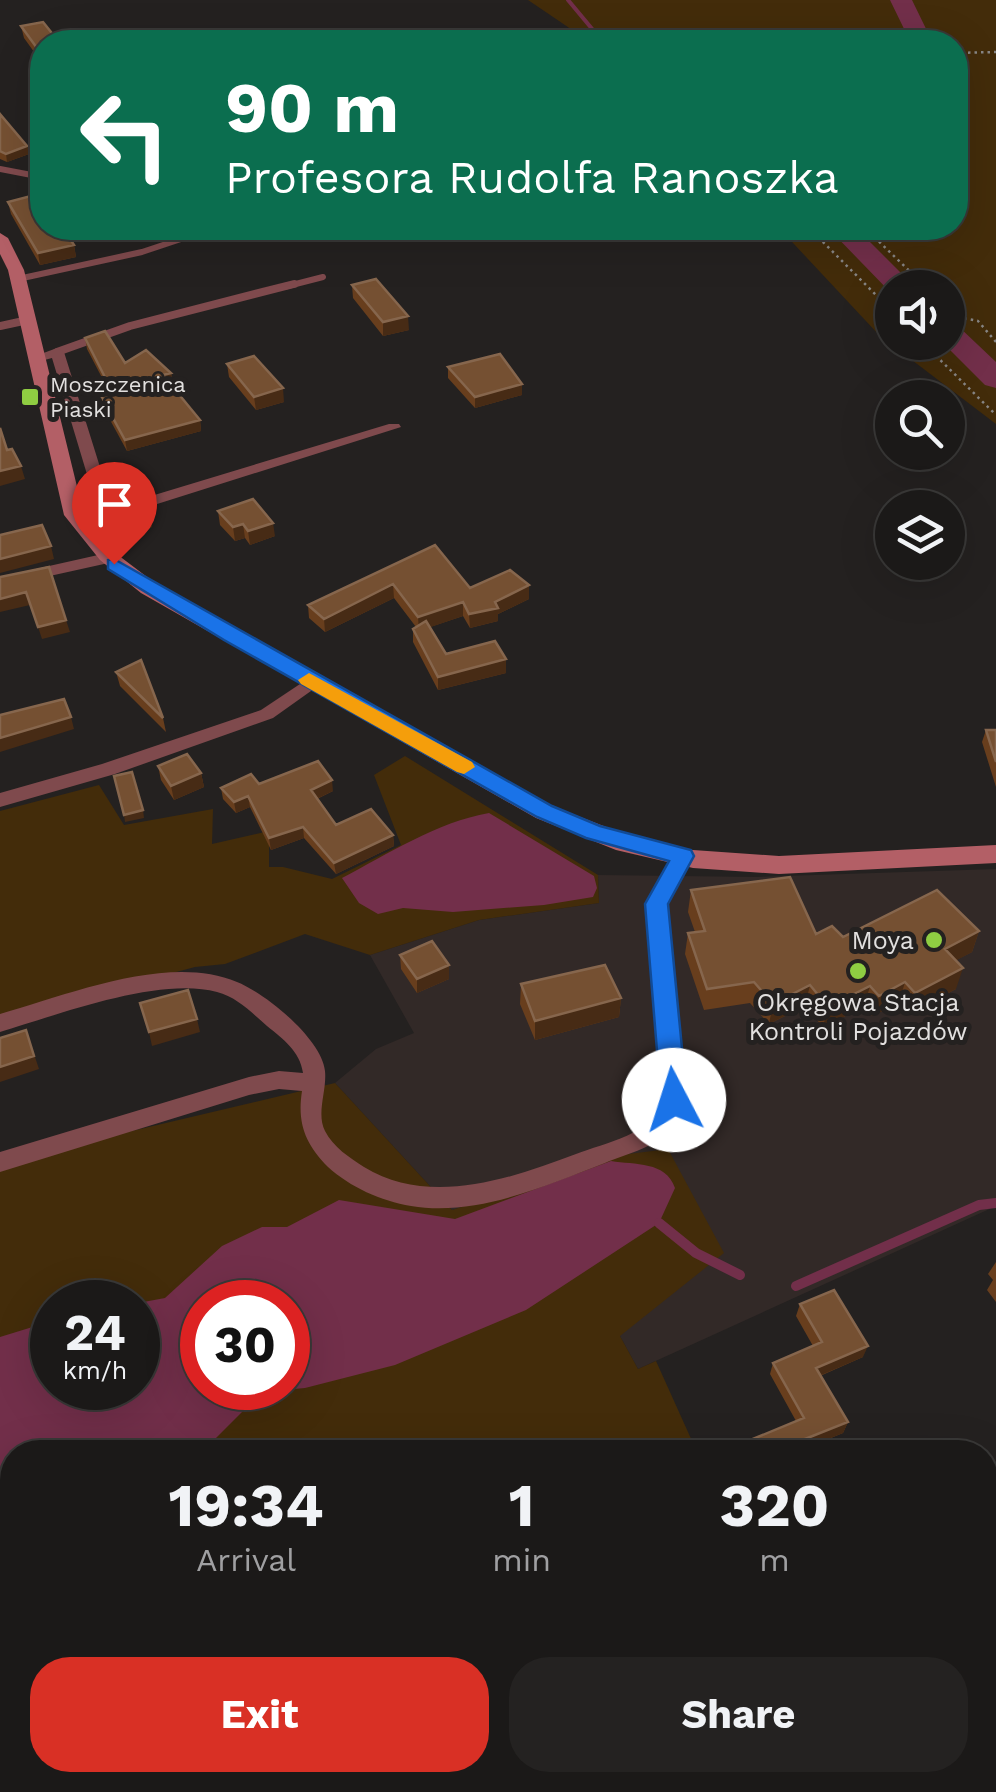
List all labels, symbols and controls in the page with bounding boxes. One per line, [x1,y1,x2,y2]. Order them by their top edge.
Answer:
text: 90 m [225,67,399,149]
icon: left [60,70,190,200]
text: Profesora Rudolfa Ranoszka [225,151,839,204]
map controls [875,270,965,580]
button: sound [875,270,965,360]
place label: Moszczenica Piaski [50,372,186,422]
button: search [875,380,965,470]
marker: Moszczenica Piaski [19,386,41,408]
pin [72,462,157,565]
icon: arrive [87,477,142,532]
button: layers [875,490,965,580]
place label: Moya [851,926,914,955]
marker: Moya [923,929,945,951]
marker: Okręgowa Stacja Kontroli Pojazdów [847,960,869,982]
place label: Okręgowa Stacja Kontroli Pojazdów [749,988,968,1046]
position arrow [622,1048,726,1152]
speed limit sign: 30 [180,1280,310,1410]
text: 24 [64,1303,126,1362]
text: km/h [63,1356,127,1385]
text: 19:34 [168,1470,324,1541]
text: 1 [509,1470,535,1541]
text: 320 [720,1470,830,1541]
text: Arrival [196,1541,296,1579]
text: min [492,1541,551,1579]
text: m [759,1541,790,1579]
button: Exit [30,1657,489,1772]
button: Share [509,1657,968,1772]

